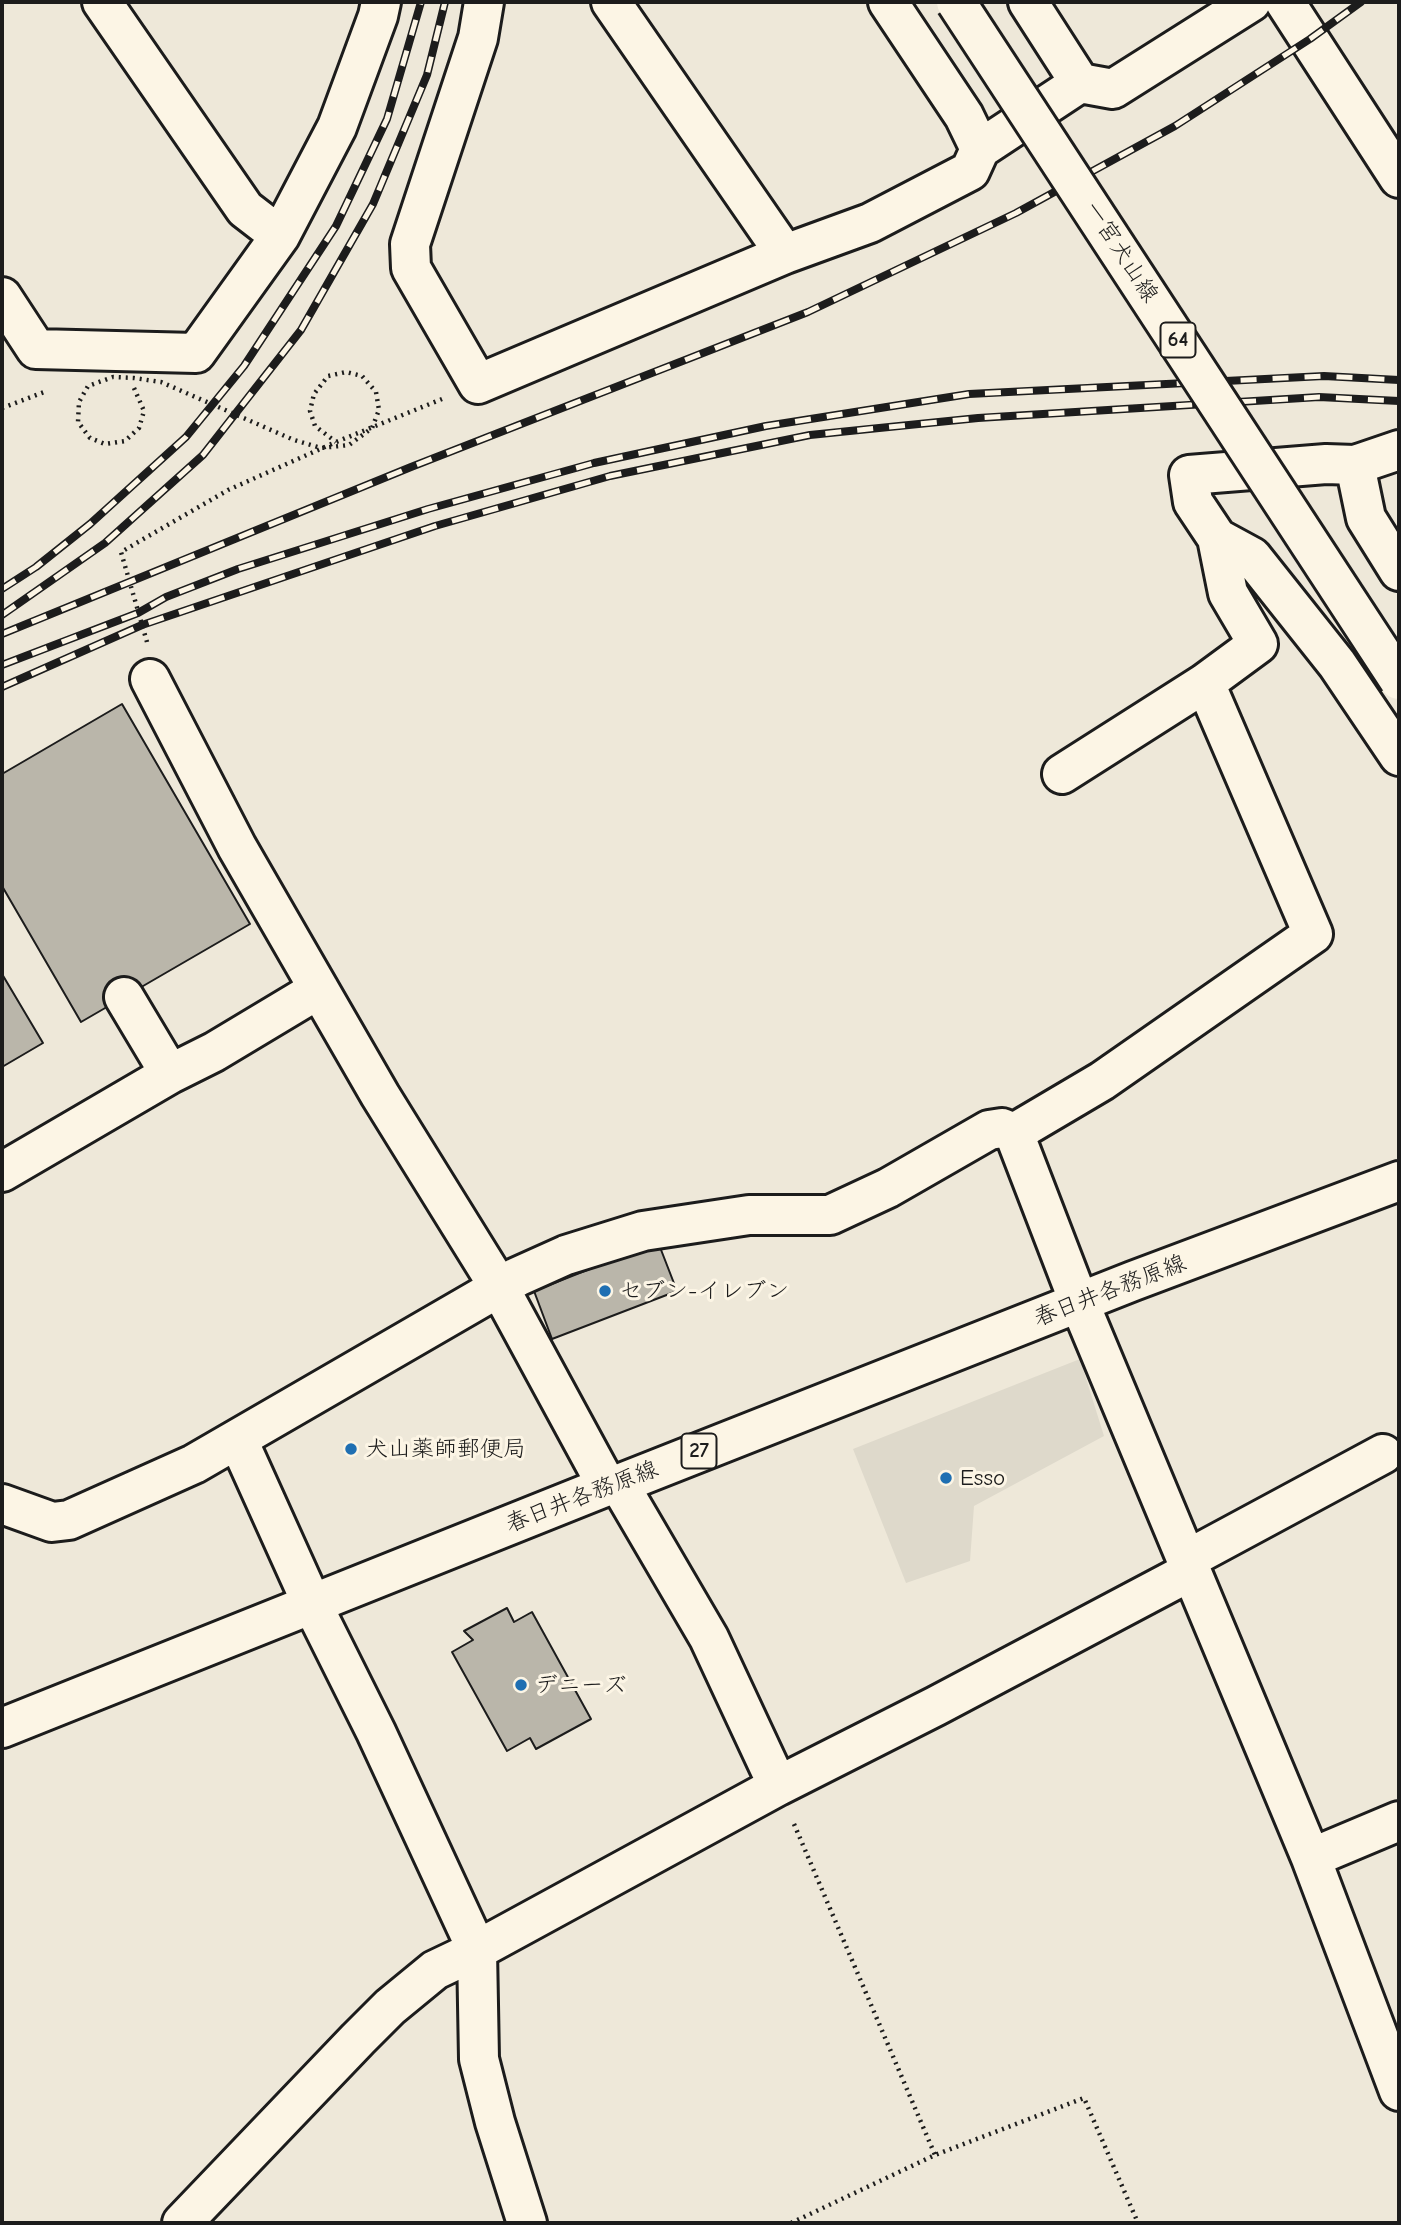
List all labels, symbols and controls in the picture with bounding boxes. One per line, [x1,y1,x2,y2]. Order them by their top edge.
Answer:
street label: 一宮犬山線 [1078,196,1164,308]
road number: 64 [1160,322,1196,358]
street label: 春日井各務原線 [1030,1249,1190,1333]
place label: セブン-イレブン [619,1277,789,1305]
marker: セブン-イレブン [597,1283,613,1299]
road number: 27 [682,1434,716,1468]
place label: 犬山薬師郵便局 [365,1435,526,1463]
marker: 犬山薬師郵便局 [343,1441,359,1457]
street label: 春日井各務原線 [502,1455,662,1539]
place label: Esso [960,1464,1005,1492]
marker: Esso [938,1470,954,1486]
place label: デニーズ [535,1671,627,1699]
marker: デニーズ [513,1677,529,1693]

